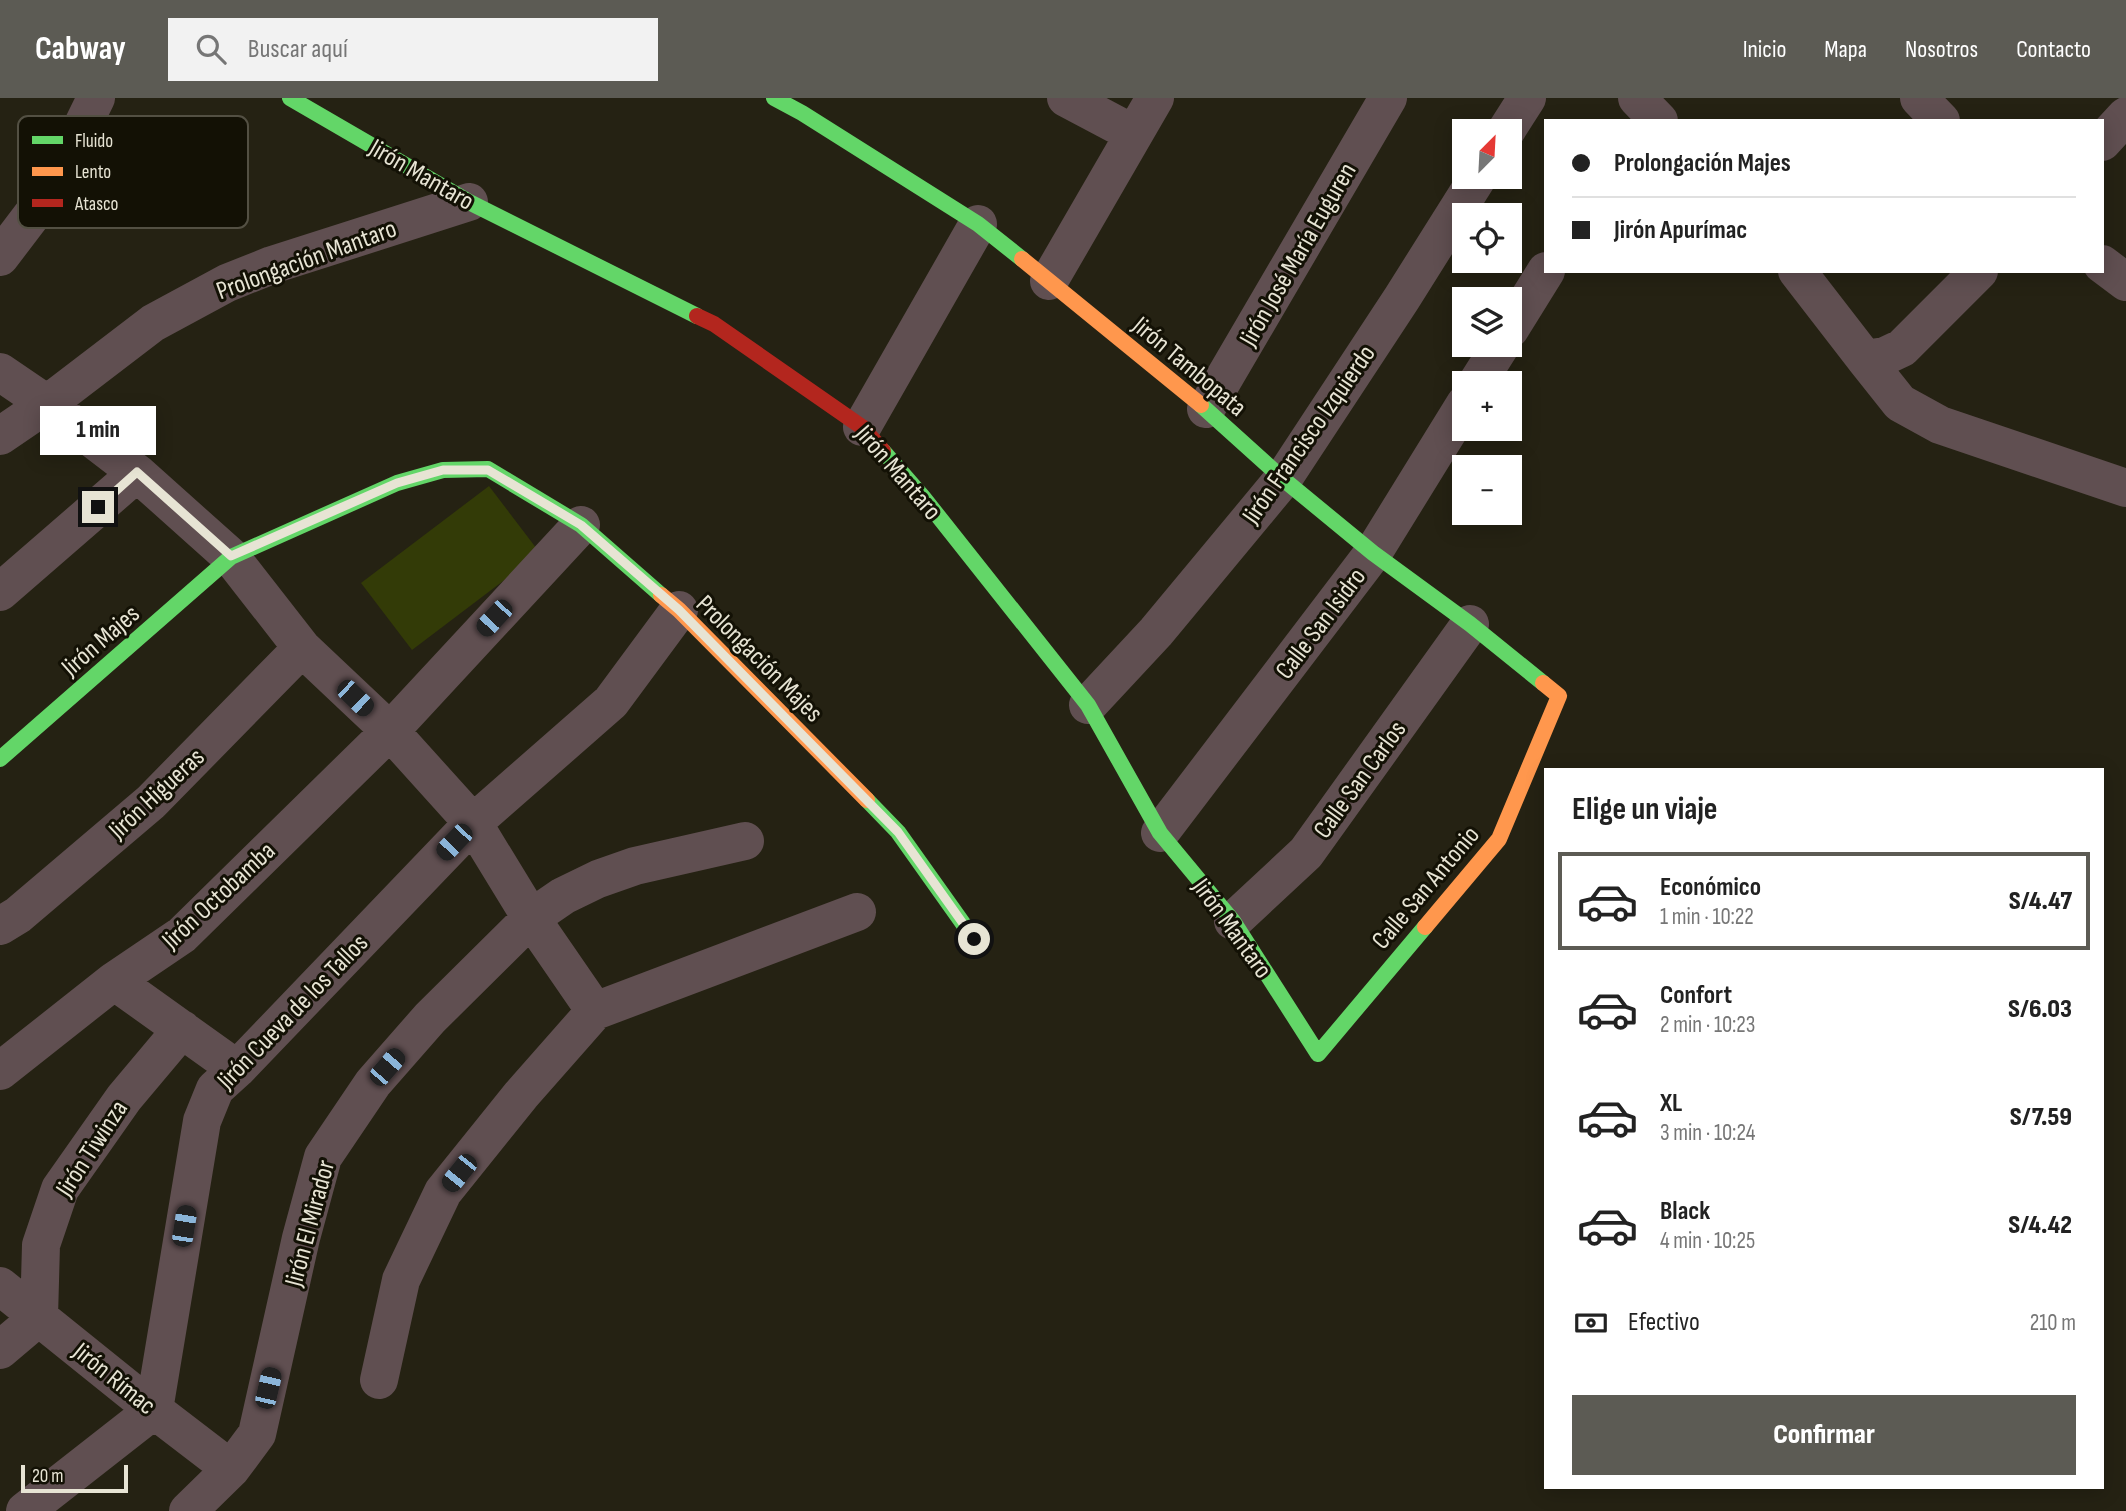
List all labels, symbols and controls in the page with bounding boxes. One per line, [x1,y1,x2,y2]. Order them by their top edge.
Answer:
search box [168,18,658,81]
text: Cabway [35,29,126,69]
icon: search [192,30,230,68]
text: Buscar aquí [248,34,348,65]
text: Inicio [1743,35,1786,64]
text: Mapa [1824,35,1867,64]
text: Nosotros [1905,35,1978,64]
text: Contacto [2016,35,2091,64]
legend [18,116,248,228]
north arrow [1452,119,1522,189]
map controls [1452,119,1522,525]
text: Fluido [75,130,113,153]
street label: Jirón Mantaro [363,132,479,218]
text: Prolongación Majes [1614,148,1791,179]
street label: Jirón José María Euguren [1233,158,1363,353]
text: Lento [75,161,111,184]
text: Atasco [74,193,118,216]
button: locate [1452,203,1522,273]
street label: Prolongación Mantaro [212,213,401,307]
text: Jirón Apurímac [1614,215,1747,246]
button: layers [1452,287,1522,357]
street label: Jirón Tambopata [1125,310,1252,424]
street label: Jirón Francisco Izquierdo [1235,340,1382,531]
button: + [1452,371,1522,441]
callout: 1 min [40,406,156,454]
text: 1 min [76,416,120,444]
street label: Jirón Mantaro [848,418,948,527]
button: − [1452,455,1522,525]
route end [82,491,114,523]
street label: Calle San Isidro [1269,562,1373,686]
street label: Prolongación Majes [689,589,829,729]
car [472,595,517,641]
street label: Jirón Majes [55,599,146,684]
car [333,676,378,720]
street label: Calle San Carlos [1307,715,1413,845]
street label: Jirón Higueras [102,742,211,847]
text: Elige un viaje [1572,790,1717,829]
car [432,820,477,864]
street label: Calle San Antonio [1366,820,1487,956]
street label: Jirón Octobamba [155,836,282,957]
icon: car [1576,870,1639,933]
street label: Jirón Mantaro [1185,872,1278,985]
text: Económico [1660,872,1761,903]
text: S/4.47 [2009,886,2072,917]
text: 1 min · 10:22 [1660,903,1754,931]
route start [958,923,990,955]
street label: Jirón Cueva de los Tallos [210,928,375,1097]
icon: car [1576,978,1639,1041]
text: Confort [1660,980,1732,1011]
text: S/6.03 [2008,994,2072,1025]
text: 2 min · 10:23 [1660,1011,1755,1039]
car [366,1044,409,1090]
icon: car [1576,1086,1639,1149]
text: XL [1660,1088,1682,1119]
street label: Jirón Tiwinza [49,1095,135,1204]
text: S/7.59 [2010,1102,2072,1133]
text: 3 min · 10:24 [1660,1119,1755,1147]
car [438,1150,481,1196]
street label: Jirón El Mirador [278,1156,342,1291]
icon: car [1576,1194,1639,1257]
text: Black [1660,1196,1710,1227]
car [171,1204,198,1248]
text: S/4.42 [2008,1210,2072,1241]
text: 4 min · 10:25 [1660,1227,1755,1255]
icon: cash [1572,1304,1610,1342]
text: Efectivo [1628,1307,1700,1338]
text: 210 m [2030,1309,2076,1337]
street label: Jirón Rímac [66,1336,162,1422]
car [254,1365,283,1411]
button: Confirmar [1572,1395,2076,1475]
scale bar [21,1462,128,1494]
text: 20 m [32,1465,64,1488]

